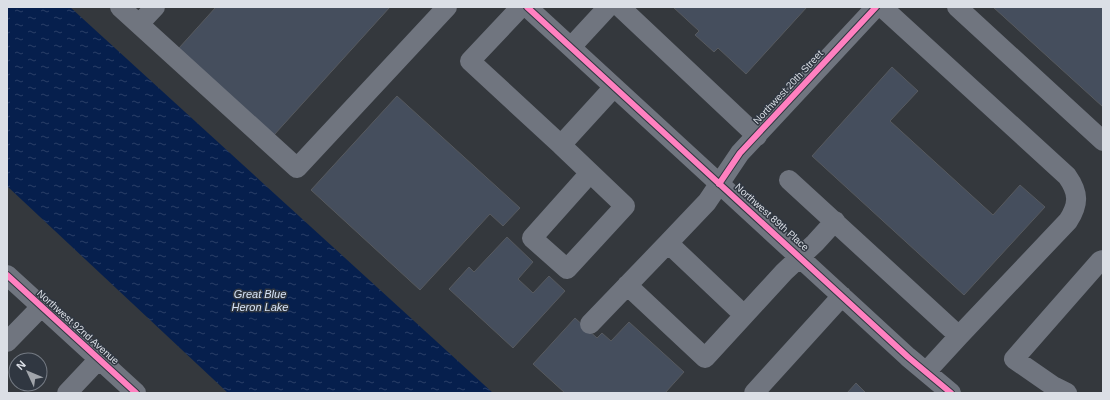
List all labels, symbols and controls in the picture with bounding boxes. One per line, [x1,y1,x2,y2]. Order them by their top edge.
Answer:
street label: Northwest 20th Street [751,48,825,126]
street label: Northwest 89th Place [733,181,811,253]
street label: Northwest 92nd Avenue [35,287,121,367]
water label: Great Blue Heron Lake [232,288,288,313]
north arrow [8,352,48,392]
text: N [14,358,28,372]

